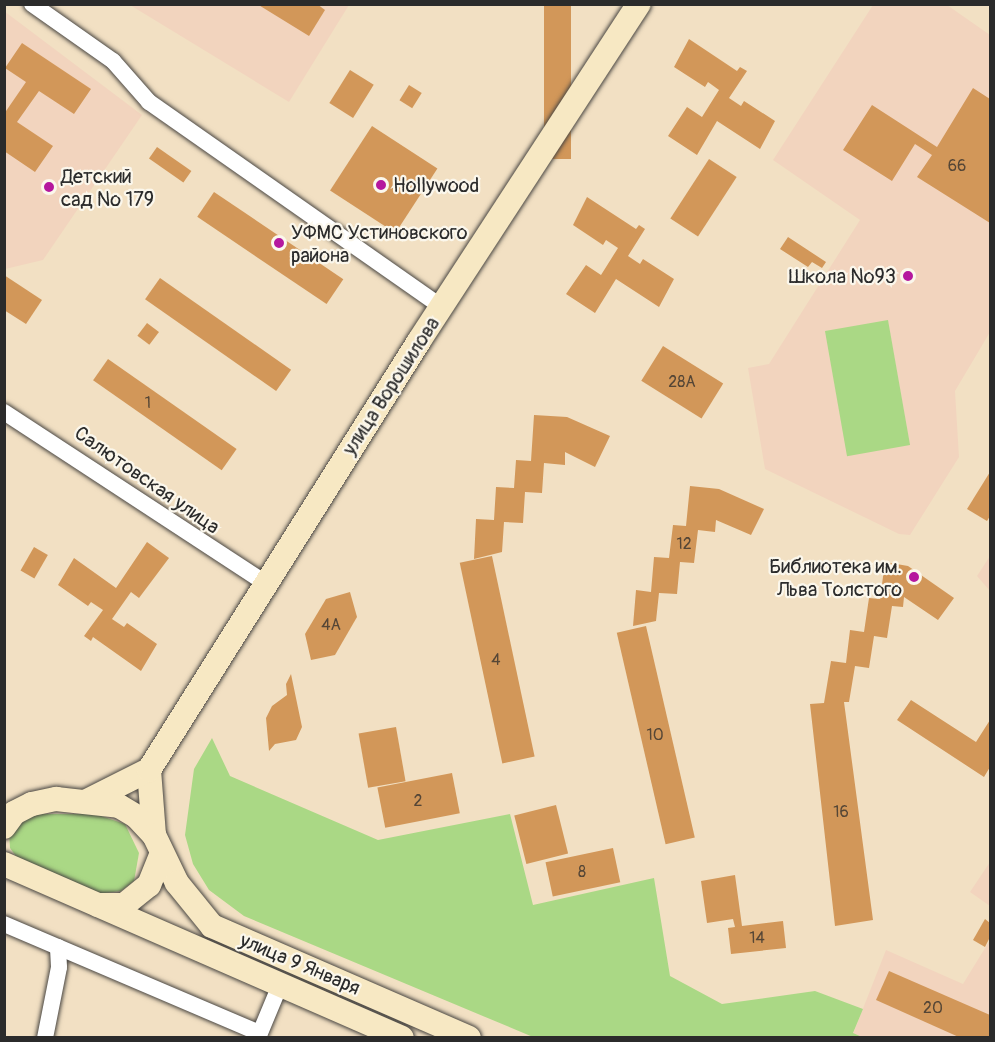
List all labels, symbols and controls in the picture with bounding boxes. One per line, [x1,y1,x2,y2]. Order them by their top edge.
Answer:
house number: 66 [948,156,966,176]
place label: Детский сад № 179 [61,164,154,211]
place label: Hollywood [393,173,479,197]
marker: Hollywood [374,178,388,192]
marker: Детский сад № 179 [42,180,56,194]
place label: УФМС Устиновского района [291,220,467,267]
marker: УФМС Устиновского района [272,236,286,250]
place label: Школа №93 [789,264,896,288]
marker: Школа №93 [901,269,915,283]
street label: улица Ворошилова [337,312,445,460]
house number: 28А [668,372,696,392]
house number: 1 [145,393,151,413]
street label: Салютовская улица [70,421,224,539]
house number: 12 [676,534,692,554]
place label: Библиотека им. Льва Толстого [769,554,902,601]
marker: Библиотека им. Льва Толстого [907,570,921,584]
house number: 4А [321,615,341,635]
house number: 4 [491,650,501,670]
house number: 10 [646,725,664,745]
house number: 2 [414,791,422,811]
house number: 16 [833,802,849,822]
house number: 8 [578,862,586,882]
street label: улица 9 Января [236,928,364,1000]
house number: 14 [749,928,765,948]
house number: 20 [923,998,943,1018]

